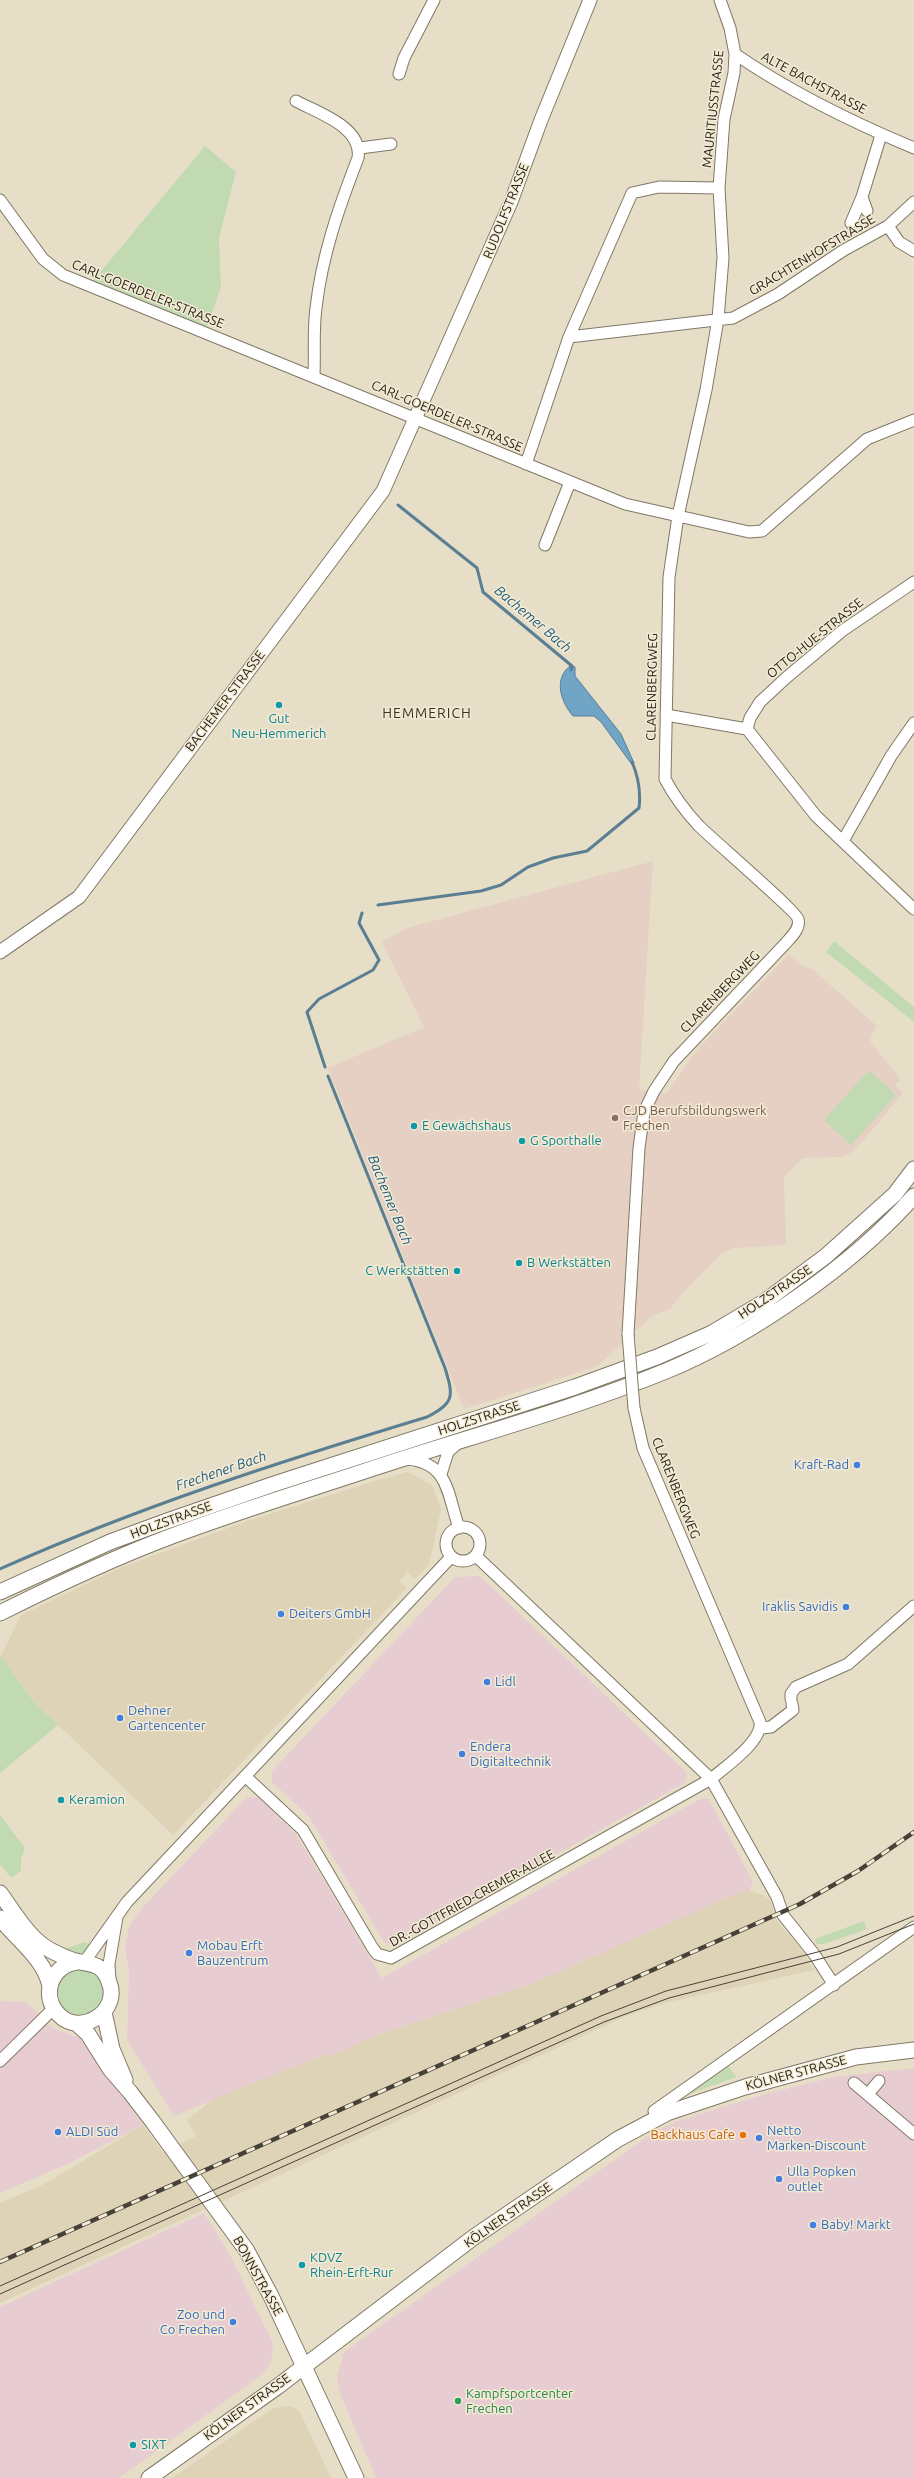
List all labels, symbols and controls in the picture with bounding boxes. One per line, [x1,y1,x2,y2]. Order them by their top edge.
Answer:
street label: MAURITIUSSTRASSE [699,49,727,169]
street label: ALTE BACHSTRASSE [759,49,869,117]
street label: RUDOLFSTRASSE [480,161,532,261]
street label: GRACHTENHOFSTRASSE [746,211,878,299]
street label: CARL-GOERDELER-STRASSE [70,256,226,332]
street label: CARL-GOERDELER-STRASSE [369,377,525,455]
water label: Bachemer Bach [491,582,575,656]
street label: OTTO-HUE-STRASSE [764,594,866,682]
street label: CLARENBERGWEG [643,633,661,741]
street label: BACHEMER STRASSE [182,647,268,755]
marker: Gut Neu-Hemmerich [274,700,284,710]
district label: HEMMERICH [382,705,472,721]
place label: Gut Neu-Hemmerich [231,711,327,742]
street label: CLARENBERGWEG [677,948,763,1036]
place label: CJD Berufsbildungswerk Frechen [623,1103,767,1134]
marker: CJD Berufsbildungswerk Frechen [610,1113,620,1123]
place label: E Gewächshaus [422,1118,511,1134]
marker: E Gewächshaus [409,1121,419,1131]
place label: G Sporthalle [530,1133,602,1149]
marker: G Sporthalle [517,1136,527,1146]
water label: Bachemer Bach [364,1153,416,1247]
place label: B Werkstätten [527,1255,611,1271]
marker: B Werkstätten [514,1258,524,1268]
street label: HOLZSTRASSE [735,1262,815,1322]
place label: C Werkstätten [365,1263,449,1279]
marker: C Werkstätten [452,1266,462,1276]
street label: HOLZSTRASSE [436,1397,522,1439]
street label: CLARENBERGWEG [649,1435,703,1541]
water label: Frechener Bach [173,1448,269,1494]
place label: Kraft-Rad [794,1457,849,1473]
marker: Kraft-Rad [852,1460,862,1470]
street label: HOLZSTRASSE [128,1498,214,1542]
place label: Iraklis Savidis [762,1599,838,1615]
marker: Iraklis Savidis [841,1602,851,1612]
place label: Deiters GmbH [289,1606,371,1622]
marker: Deiters GmbH [276,1609,286,1619]
place label: Lidl [495,1674,516,1690]
marker: Lidl [482,1677,492,1687]
place label: Dehner Gartencenter [128,1703,206,1734]
marker: Dehner Gartencenter [115,1713,125,1723]
place label: Endera Digitaltechnik [470,1739,551,1770]
marker: Endera Digitaltechnik [457,1749,467,1759]
place label: Keramion [69,1792,125,1808]
marker: Keramion [56,1795,66,1805]
street label: DR.-GOTTFRIED-CREMER-ALLEE [387,1846,557,1950]
place label: Mobau Erft Bauzentrum [197,1938,268,1969]
marker: Mobau Erft Bauzentrum [184,1948,194,1958]
street label: KÖLNER STRASSE [744,2052,848,2094]
place label: Netto Marken-Discount [767,2123,866,2154]
place label: ALDI Süd [66,2124,118,2140]
marker: ALDI Süd [53,2127,63,2137]
place label: Backhaus Cafe [651,2127,735,2143]
marker: Backhaus Cafe [738,2130,748,2140]
marker: Netto Marken-Discount [754,2133,764,2143]
place label: Ulla Popken outlet [787,2164,856,2195]
marker: Ulla Popken outlet [774,2174,784,2184]
street label: KÖLNER STRASSE [461,2179,555,2251]
place label: Baby! Markt [821,2217,891,2233]
marker: Baby! Markt [808,2220,818,2230]
street label: BONNSTRASSE [230,2233,286,2319]
place label: KDVZ Rhein-Erft-Rur [310,2250,393,2281]
marker: KDVZ Rhein-Erft-Rur [297,2260,307,2270]
place label: Zoo und Co Frechen [160,2307,225,2338]
marker: Zoo und Co Frechen [228,2317,238,2327]
street label: KÖLNER STRASSE [200,2370,294,2444]
place label: Kampfsportcenter Frechen [466,2386,573,2417]
marker: Kampfsportcenter Frechen [453,2396,463,2406]
place label: SIXT [141,2437,167,2453]
marker: SIXT [128,2440,138,2450]

